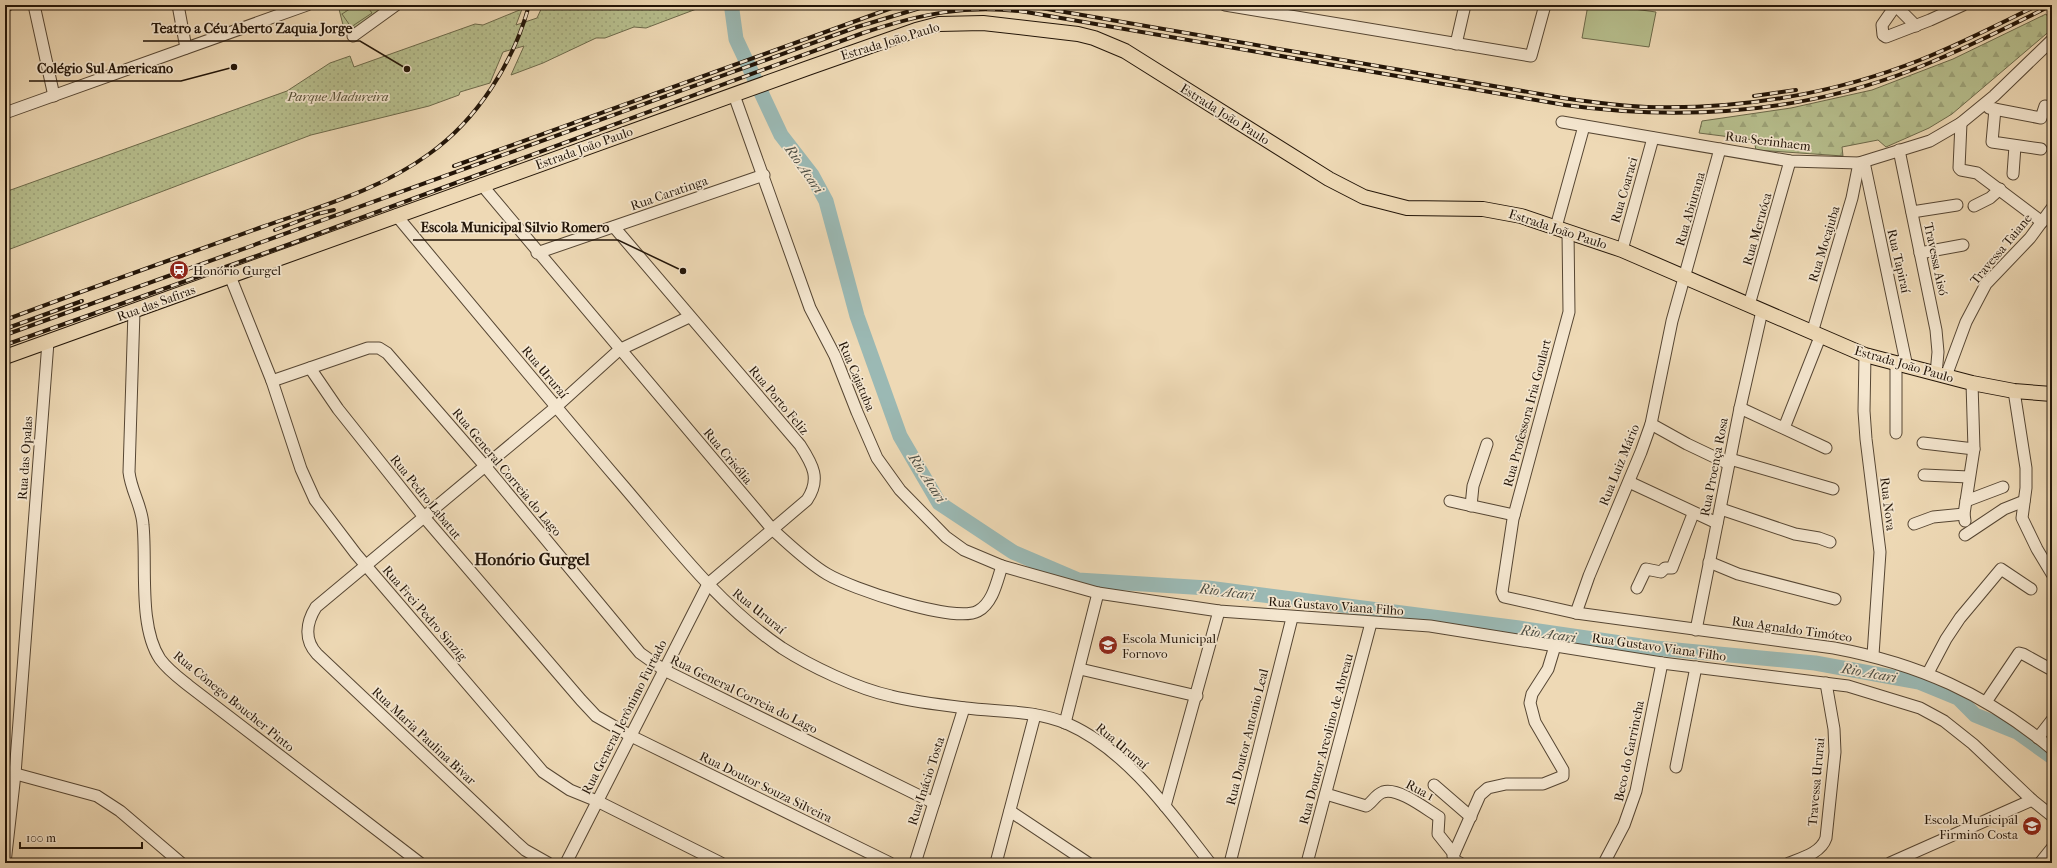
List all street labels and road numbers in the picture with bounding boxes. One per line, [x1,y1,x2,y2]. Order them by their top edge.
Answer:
street label: Estrada João Paulo [839,19,942,63]
street label: Estrada João Paulo [1178,80,1273,148]
street label: Estrada João Paulo [533,123,635,173]
street label: Rua Serinhaem [1724,128,1812,154]
street label: Rua Coaraci [1607,155,1641,225]
street label: Rua Abiurana [1672,169,1708,248]
street label: Rua Caratinga [628,172,711,213]
street label: Rua Meruóca [1739,190,1775,267]
street label: Rua Mocajuba [1805,203,1843,284]
street label: Estrada João Paulo [1507,206,1609,252]
street label: Travessa Taiane [1967,210,2035,287]
street label: Travessa Aisó [1921,221,1951,297]
street label: Rua Tapiraí [1884,228,1914,295]
street label: Rua das Safiras [115,282,197,324]
street label: Rua Professora Iria Goulart [1500,337,1554,488]
street label: Rua Cajatuba [836,339,879,414]
street label: Rua Ururaí [519,343,571,401]
street label: Estrada João Paulo [1853,343,1956,385]
street label: Rua Porto Feliz [746,362,812,438]
street label: Rua General Correia do Lago [449,405,565,539]
street label: Rua das Opalas [15,415,35,500]
street label: Rua Proença Rosa [1697,415,1732,518]
street label: Rua Luiz Mário [1596,422,1642,508]
street label: Rua Crisólia [700,425,756,488]
street label: Rua Pedro Labatut [387,452,465,543]
street label: Rua Nova [1877,476,1899,533]
street label: Rua Frei Pedro Sinzig [380,562,471,664]
street label: Rua Ururaí [729,585,789,637]
street label: Rua Gustavo Viana Filho [1268,594,1405,618]
street label: Rua Agnaldo Timóteo [1731,613,1854,645]
street label: Rua Gustavo Viana Filho [1591,630,1728,664]
street label: Rua General Jerônimo Furtado [578,637,670,797]
street label: Rua Cônego Boucher Pinto [171,648,298,755]
street label: Rua Doutor Areolino de Abreau [1296,651,1356,826]
street label: Rua General Correia do Lago [668,652,820,736]
street label: Rua Doutor Antonio Leal [1223,667,1271,807]
street label: Rua Maria Paulina Bivar [369,684,479,788]
street label: Beco do Garrincha [1611,698,1647,803]
street label: Rua Ururaí [1093,720,1151,772]
street label: Rua Inácio Tosta [905,734,948,827]
street label: Travessa Ururai [1805,737,1827,827]
street label: Rua Doutor Souza Silveira [697,748,836,826]
street label: Rua 1 [1403,776,1437,804]

